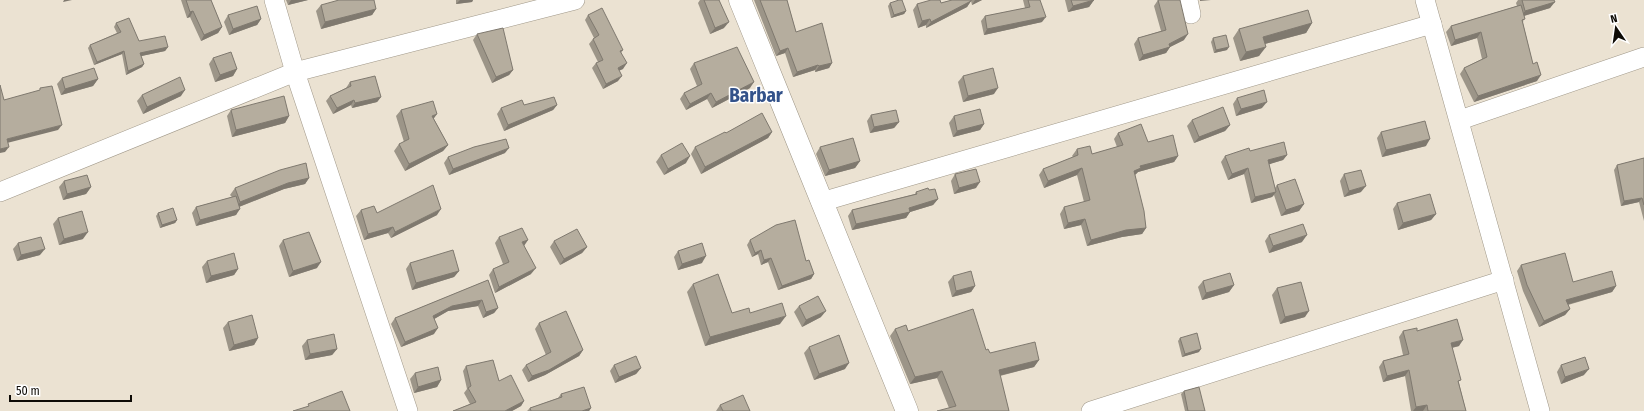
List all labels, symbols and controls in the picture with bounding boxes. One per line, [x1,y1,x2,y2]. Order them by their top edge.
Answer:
north arrow [1596,8,1636,48]
text: N [1609,12,1619,26]
district label: Barbar [729,84,784,107]
scale bar [10,377,131,403]
text: 50 m [16,384,40,398]

